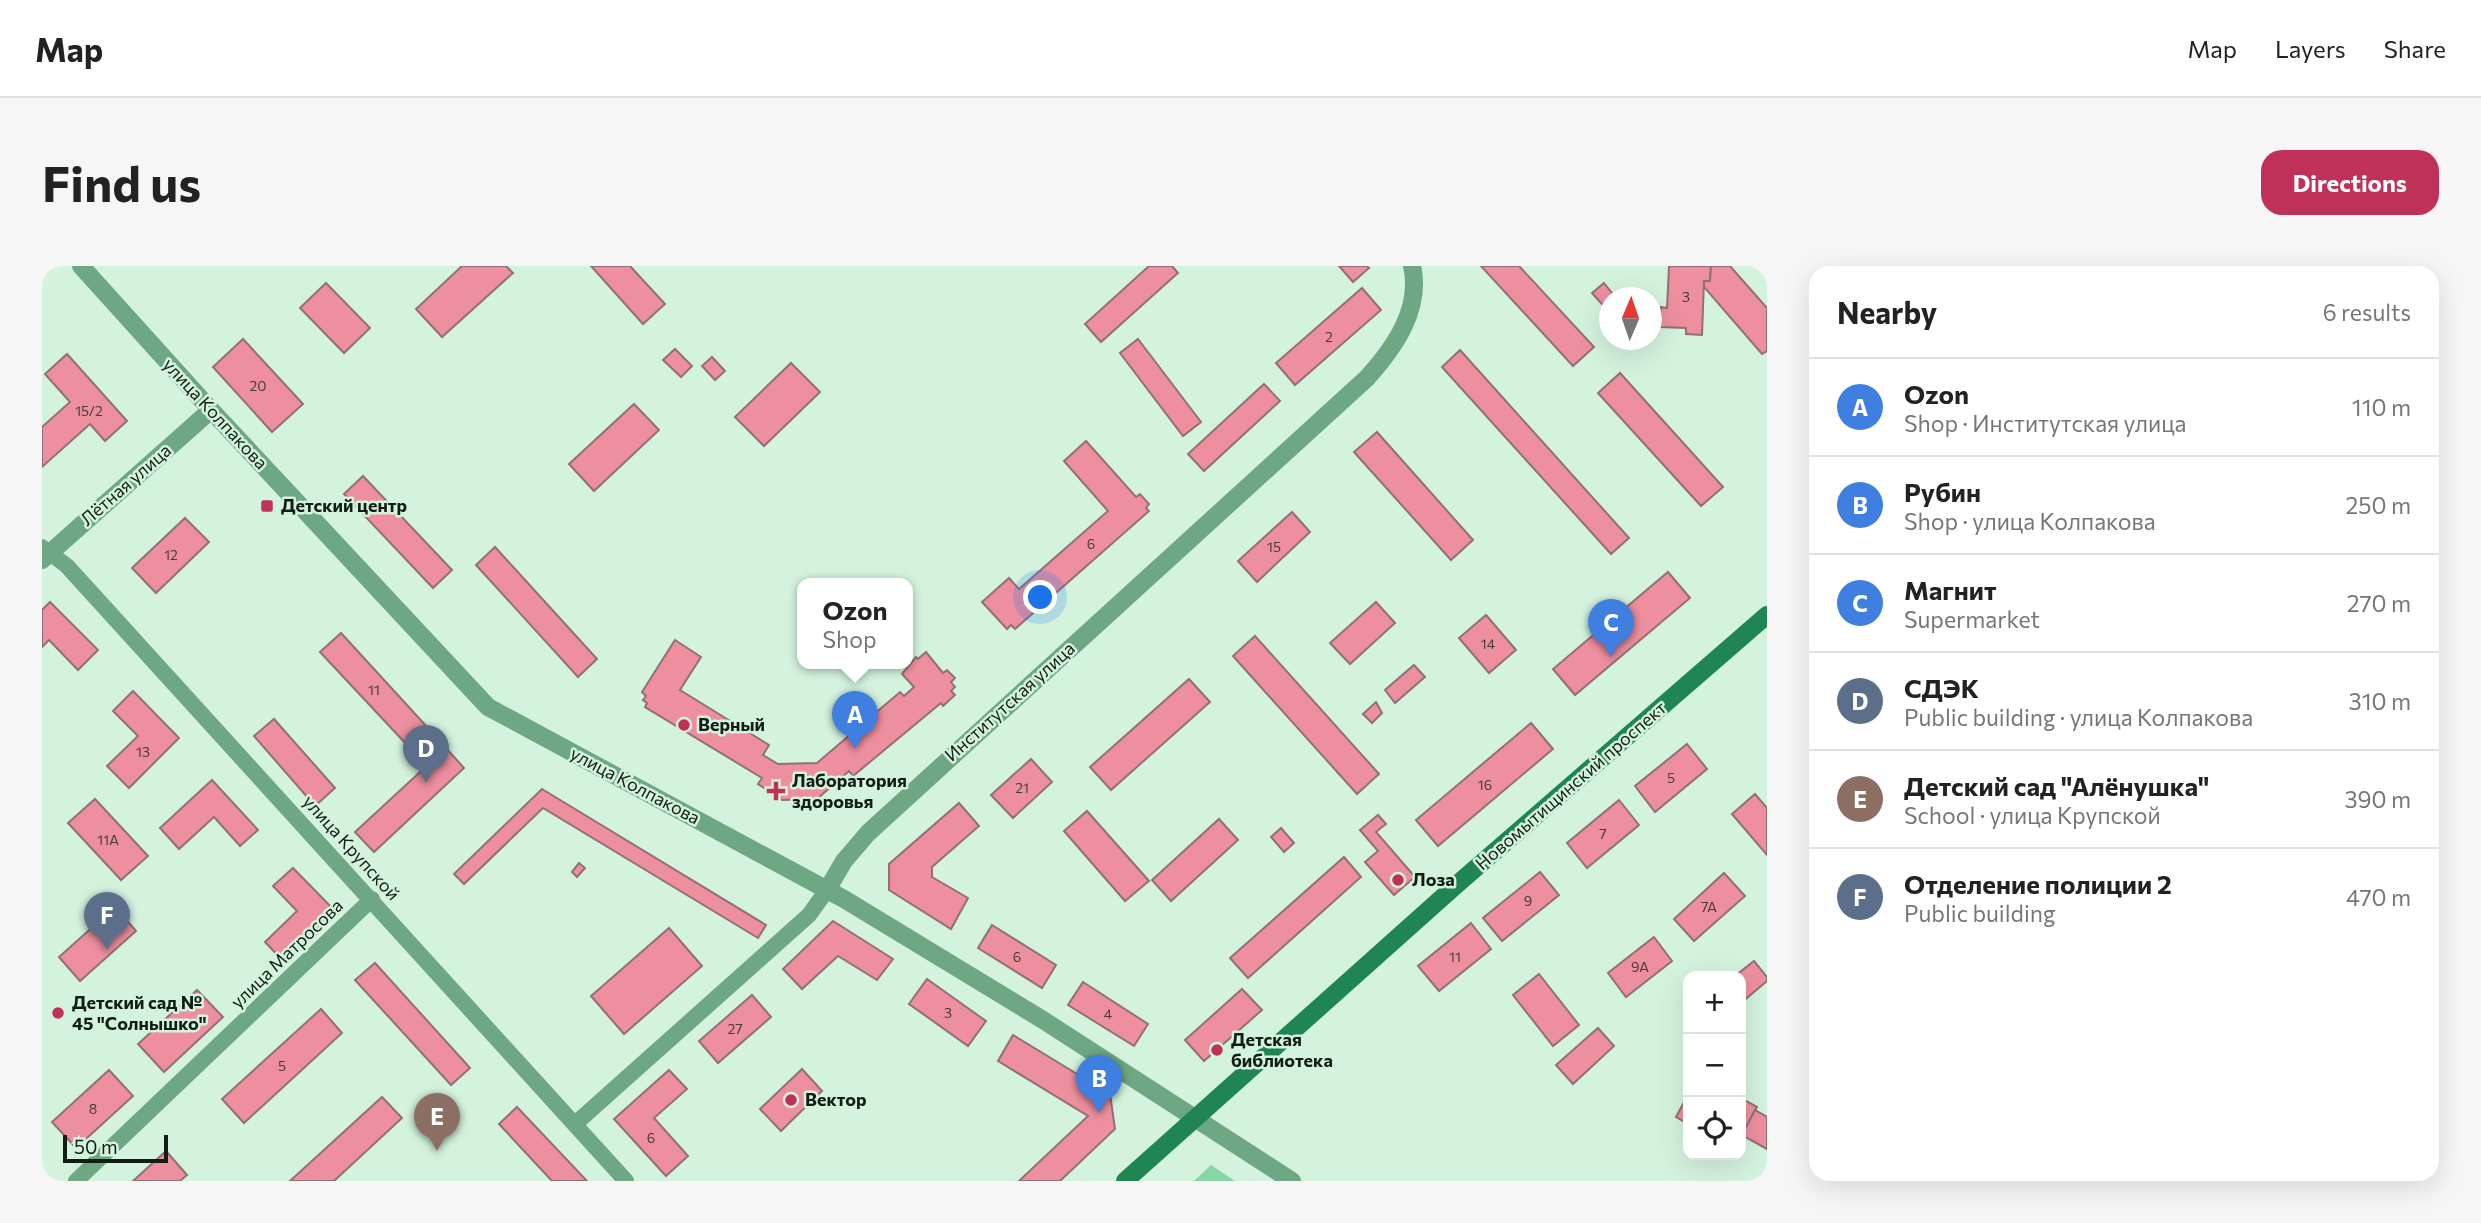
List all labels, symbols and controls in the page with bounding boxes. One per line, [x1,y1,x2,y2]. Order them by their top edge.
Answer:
text: Map [35,28,103,69]
text: Map [2188,34,2237,63]
text: Layers [2275,34,2346,63]
text: Share [2384,34,2446,63]
button: Directions [2261,150,2439,215]
text: Find us [42,152,201,212]
north arrow [1599,287,1662,350]
house number: 3 [1682,288,1690,305]
text: Nearby [1837,293,1937,330]
text: 6 results [2323,298,2411,326]
house number: 2 [1325,328,1333,345]
street label: улица Колпакова [159,353,273,473]
house number: 20 [250,377,266,394]
text: Ozon [1904,378,1969,409]
text: A [1852,393,1868,421]
text: 110 m [2352,393,2411,421]
house number: 15/2 [75,402,103,419]
text: Shop · Институтская улица [1904,409,2186,437]
street label: Лётная улица [75,439,175,530]
text: Рубин [1904,476,1981,507]
text: B [1852,491,1868,519]
text: 250 m [2346,491,2411,519]
place label: Детский центр [281,494,407,516]
marker: Детский центр [259,498,275,514]
text: Shop · улица Колпакова [1904,507,2156,535]
house number: 6 [1087,535,1095,552]
house number: 15 [1267,538,1281,555]
house number: 12 [164,546,178,563]
text: Магнит [1904,574,1997,605]
popup [797,578,913,669]
your location [1023,580,1057,614]
text: C [1852,589,1868,617]
text: 270 m [2347,589,2411,617]
text: Ozon [822,594,888,625]
pin: C [1588,599,1634,657]
text: Supermarket [1904,605,2040,633]
text: Shop [822,625,876,653]
house number: 14 [1481,635,1496,652]
street label: Институтская улица [940,637,1079,766]
text: СДЭК [1904,672,1979,703]
house number: 11 [368,681,380,698]
text: D [1852,687,1868,715]
text: 310 m [2349,687,2411,715]
pin: A [832,691,878,749]
street label: Новомытищинский проспект [1470,696,1671,874]
text: Public building · улица Колпакова [1904,703,2253,731]
place label: Верный [698,713,765,735]
marker: Верный [676,717,692,733]
pin: D [403,725,449,783]
street label: улица Колпакова [567,742,704,829]
house number: 13 [136,743,150,760]
place label: Лаборатория здоровья [792,769,907,812]
house number: 5 [1667,769,1675,786]
text: Детский сад "Алёнушка" [1904,770,2209,801]
house number: 16 [1478,776,1492,793]
house number: 21 [1015,779,1029,796]
marker: Лаборатория здоровья [766,781,786,801]
text: E [1853,785,1867,813]
text: 390 m [2344,785,2411,813]
street label: улица Крупской [299,790,405,904]
text: School · улица Крупской [1904,801,2161,829]
house number: 7 [1599,825,1607,842]
house number: 11А [97,831,119,848]
place label: Лоза [1412,868,1455,890]
text: Отделение полиции 2 [1904,868,2172,899]
marker: Лоза [1390,872,1406,888]
text: F [1853,883,1867,911]
text: 470 m [2346,883,2411,911]
pin: F [84,892,130,950]
house number: 9 [1524,892,1532,909]
street label: улица Матросова [226,894,347,1012]
house number: 7А [1701,898,1717,915]
text: Public building [1904,899,2055,927]
house number: 6 [1013,948,1021,965]
house number: 11 [1449,948,1461,965]
house number: 9А [1631,958,1649,975]
map controls [1683,971,1746,1160]
button: + [1683,971,1746,1034]
place label: Детский сад № 45 "Солнышко" [72,991,207,1034]
house number: 3 [944,1004,952,1021]
marker: Детский сад № 45 "Солнышко" [50,1005,66,1021]
house number: 4 [1104,1005,1113,1022]
house number: 27 [727,1020,743,1037]
place label: Детская библиотека [1231,1028,1333,1071]
button: − [1683,1034,1746,1097]
marker: Детская библиотека [1209,1042,1225,1058]
pin: B [1076,1055,1122,1113]
house number: 5 [278,1057,286,1074]
place label: Вектор [805,1088,867,1110]
marker: Вектор [783,1092,799,1108]
pin: E [414,1093,460,1151]
button: locate [1683,1097,1746,1160]
house number: 8 [89,1100,97,1117]
house number: 6 [647,1129,655,1146]
scale bar [63,1132,168,1164]
text: 50 m [74,1135,118,1158]

